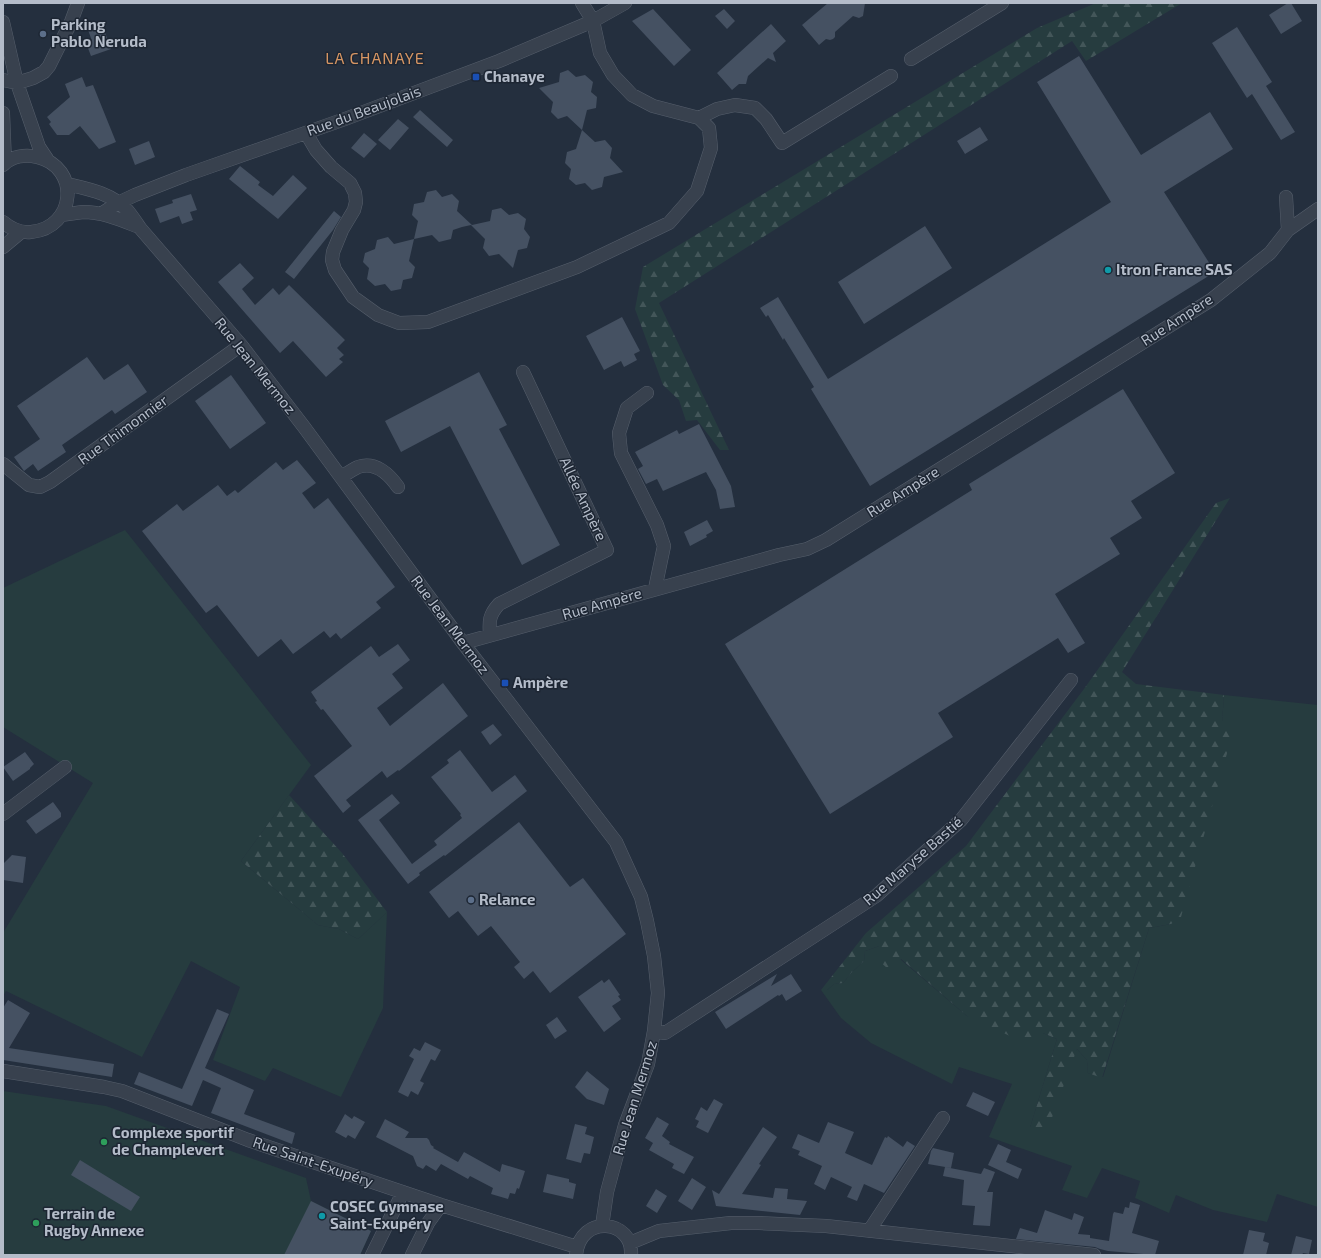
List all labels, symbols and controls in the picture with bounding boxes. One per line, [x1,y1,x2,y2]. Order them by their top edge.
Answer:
place label: Parking Pablo Neruda [51,15,147,50]
marker: Parking Pablo Neruda [38,29,48,39]
district label: LA CHANAYE [325,48,425,67]
place label: Chanaye [484,67,545,86]
marker: Chanaye [471,72,481,82]
street label: Rue du Beaujolais [304,81,424,140]
place label: Itron France SAS [1116,260,1233,278]
marker: Itron France SAS [1103,265,1113,275]
street label: Rue Ampère [1137,289,1216,349]
street label: Rue Jean Mermoz [211,314,300,417]
street label: Rue Thimonnier [74,390,171,468]
street label: Allée Ampère [557,454,611,543]
street label: Rue Ampère [863,462,942,521]
street label: Rue Jean Mermoz [408,572,494,677]
street label: Rue Ampère [560,583,644,623]
place label: Ampère [513,673,568,691]
marker: Ampère [500,678,510,688]
street label: Rue Maryse Bastié [859,812,966,908]
place label: Relance [479,890,536,908]
marker: Relance [466,895,476,905]
street label: Rue Jean Mermoz [608,1038,660,1157]
place label: Complexe sportif de Champlevert [112,1123,235,1158]
street label: Rue Saint-Exupéry [251,1132,376,1190]
marker: Complexe sportif de Champlevert [99,1137,109,1147]
place label: COSEC Gymnase Saint-Exupéry [330,1197,444,1233]
place label: Terrain de Rugby Annexe [44,1204,144,1240]
marker: COSEC Gymnase Saint-Exupéry [317,1211,327,1221]
marker: Terrain de Rugby Annexe [31,1218,41,1228]

